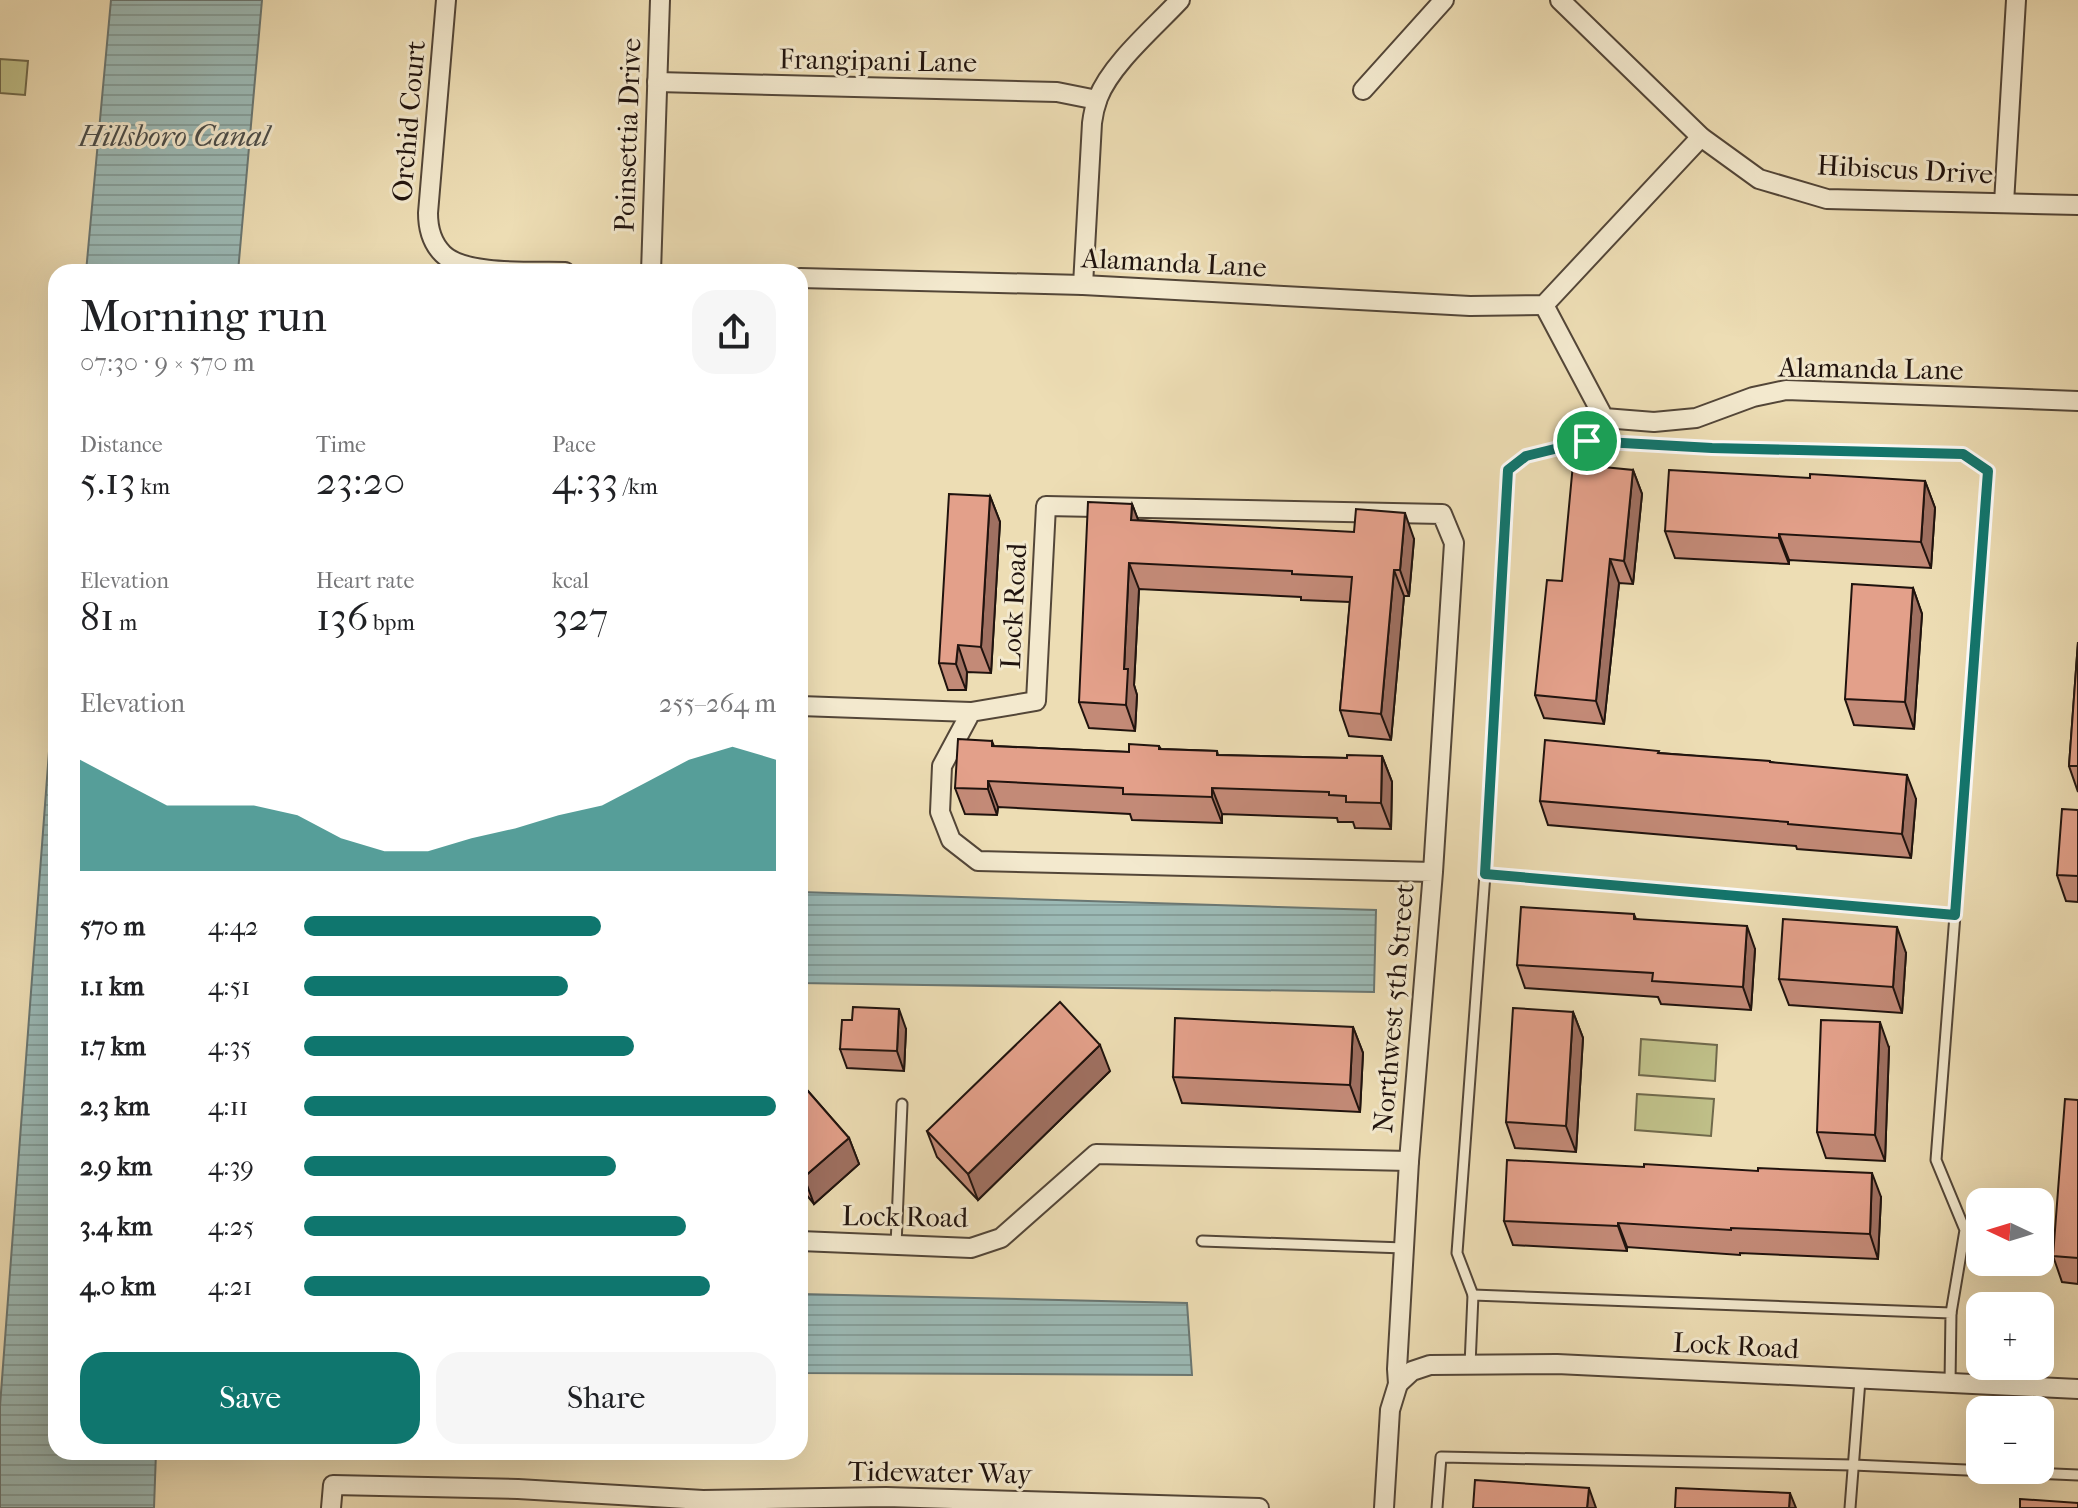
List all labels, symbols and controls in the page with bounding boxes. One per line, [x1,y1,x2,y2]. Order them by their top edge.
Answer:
street label: Poinsettia Drive [608,37,647,233]
street label: Orchid Court [385,39,432,203]
street label: Frangipani Lane [779,42,977,79]
water label: Hillsboro Canal [78,119,273,154]
street label: Hibiscus Drive [1816,148,1994,191]
street label: Alamanda Lane [1080,241,1268,284]
button: share [692,290,776,374]
text: Morning run [80,291,327,342]
text: 07:30 · 9 × 570 m [80,347,255,378]
street label: Alamanda Lane [1777,350,1964,387]
pin [1553,407,1621,475]
icon: arrive [1565,419,1609,463]
text: Distance [80,432,163,458]
text: Time [316,432,366,458]
text: Pace [552,432,596,458]
text: 5.13 [80,458,136,504]
text: 23:20 [316,458,405,504]
text: 4:33 [552,458,618,504]
text: km [136,474,170,500]
text: /km [618,474,658,500]
street label: Lock Road [994,541,1033,670]
text: Elevation [80,568,169,594]
text: Heart rate [316,568,415,594]
text: kcal [552,568,589,594]
text: 81 [80,594,114,640]
text: 136 [316,594,368,640]
text: 327 [552,594,608,640]
text: m [114,610,137,636]
text: bpm [368,610,415,636]
text: Elevation [80,688,185,719]
text: 255–264 m [659,688,776,719]
street label: Northwest 5th Street [1366,882,1421,1134]
text: 570 m [80,911,145,942]
text: 4:42 [208,911,258,942]
text: 1.1 km [80,971,144,1002]
text: 4:51 [208,971,250,1002]
text: 1.7 km [80,1031,146,1062]
text: 4:35 [208,1031,252,1062]
text: 2.3 km [80,1091,150,1122]
text: 4:11 [208,1091,248,1122]
text: 2.9 km [80,1151,152,1182]
text: 4:39 [208,1151,254,1182]
north arrow [1966,1188,2054,1276]
map controls [1966,1188,2054,1484]
street label: Lock Road [842,1199,969,1234]
text: 3.4 km [80,1211,152,1242]
text: 4:25 [208,1211,254,1242]
text: 4.0 km [80,1271,156,1302]
text: 4:21 [208,1271,252,1302]
button: + [1966,1292,2054,1380]
street label: Lock Road [1672,1326,1801,1365]
button: Save [80,1352,420,1444]
button: Share [436,1352,776,1444]
button: − [1966,1396,2054,1484]
street label: Tidewater Way [848,1454,1033,1491]

